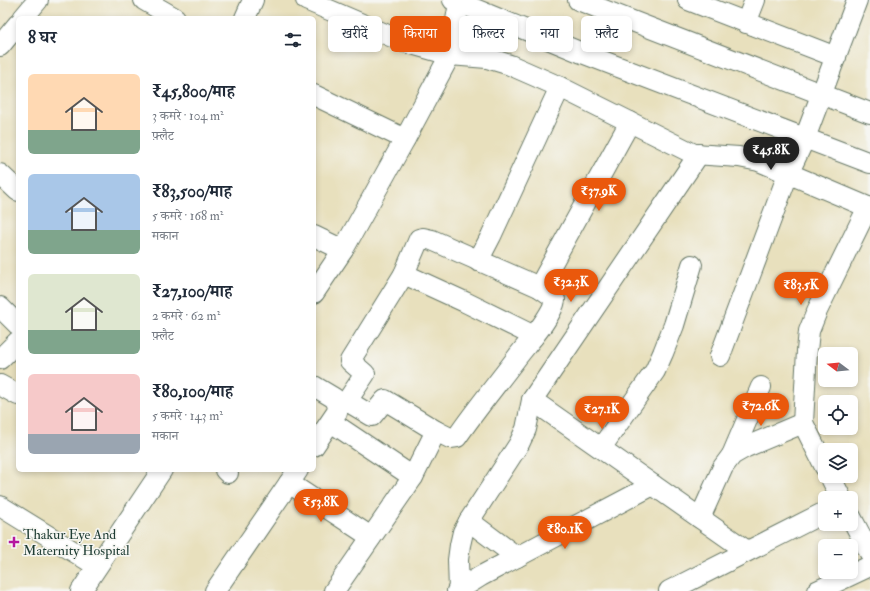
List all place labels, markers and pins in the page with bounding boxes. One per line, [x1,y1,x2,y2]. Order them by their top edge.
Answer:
pin: ₹45.8K [738,137,804,171]
pin: ₹37.9K [566,178,632,212]
pin: ₹32.3K [538,269,604,303]
pin: ₹83.5K [768,272,834,306]
pin: ₹72.6K [728,393,794,427]
pin: ₹27.1K [569,396,635,430]
pin: ₹53.8K [288,489,354,523]
pin: ₹80.1K [532,516,598,550]
place label: Thakur Eye And Maternity Hospital [23,526,130,560]
marker: Thakur Eye And Maternity Hospital [8,536,20,548]

